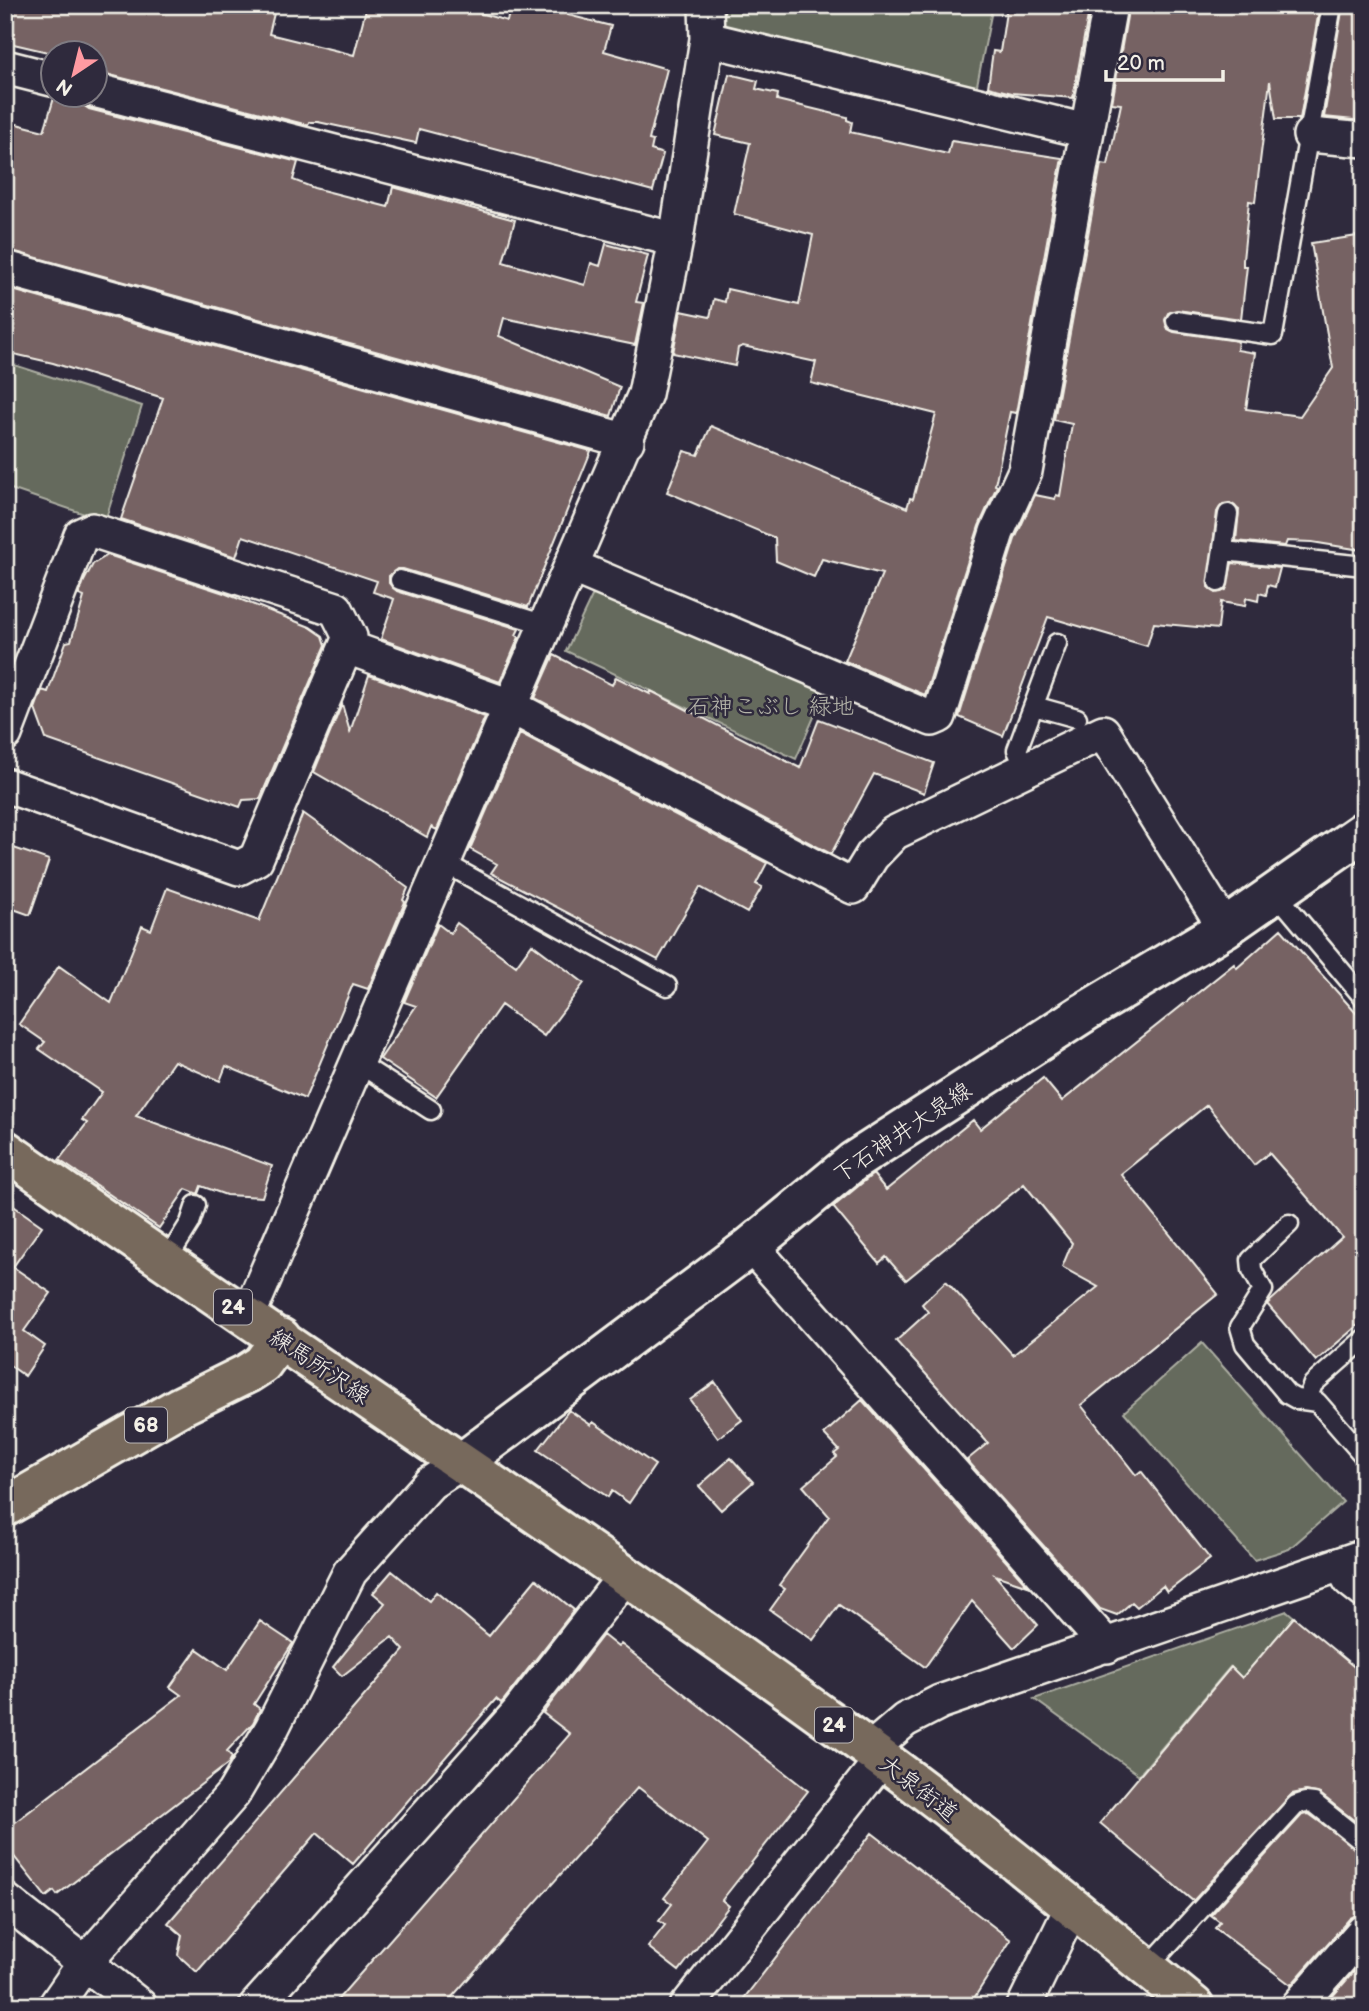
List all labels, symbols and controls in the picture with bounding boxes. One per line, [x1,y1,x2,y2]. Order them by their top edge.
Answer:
north arrow [38,38,108,108]
scale bar [1106,38,1224,82]
text: 20 m [1117,51,1165,76]
text: N [53,73,78,100]
park label: 石神こぶし 緑地 [687,693,855,721]
street label: 下石神井大泉線 [828,1076,977,1189]
road number: 24 [214,1290,252,1324]
street label: 練馬所沢線 [264,1323,375,1411]
road number: 68 [125,1408,167,1442]
road number: 24 [815,1708,853,1742]
street label: 大泉街道 [874,1749,963,1828]

